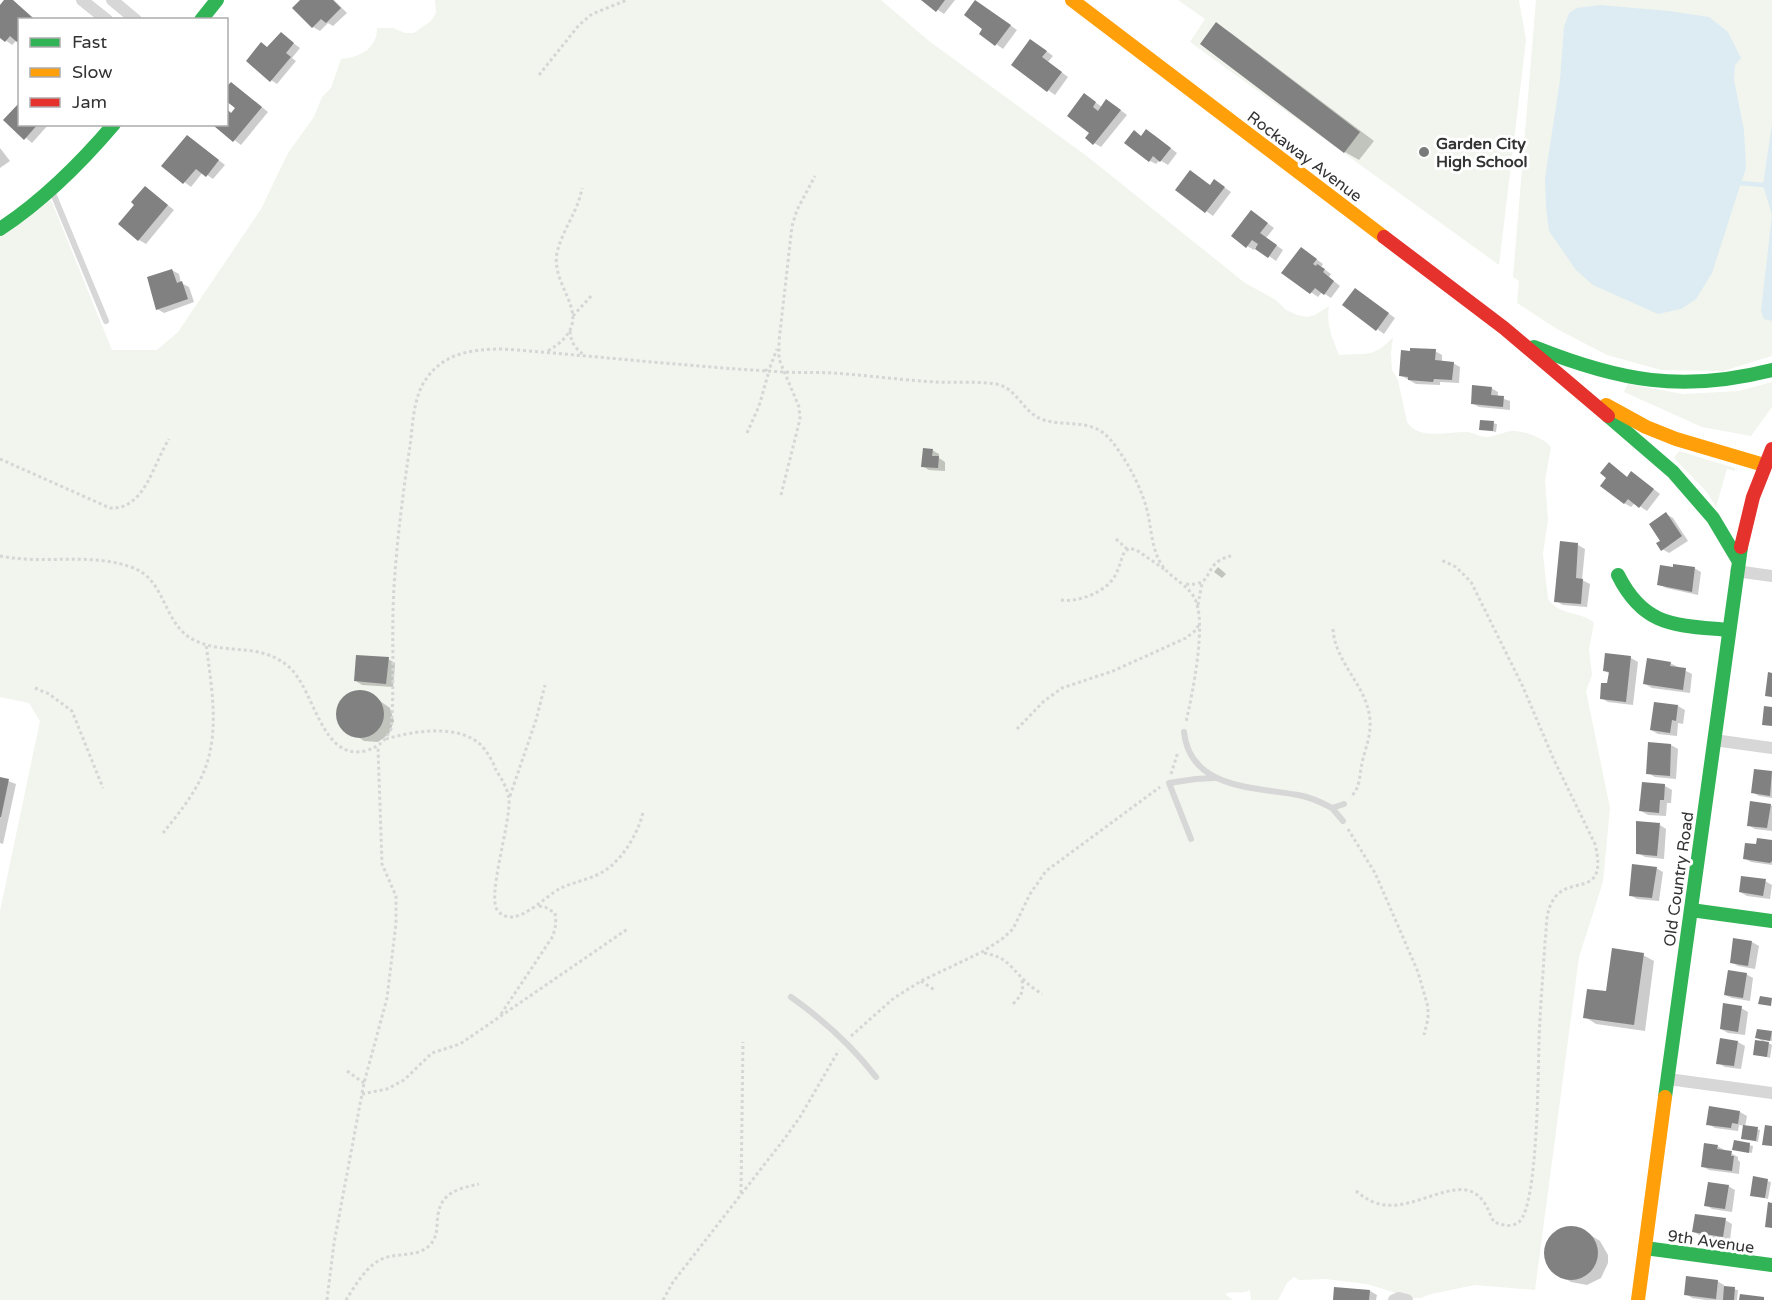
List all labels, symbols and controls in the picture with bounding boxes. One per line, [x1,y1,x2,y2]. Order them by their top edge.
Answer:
legend [18,18,228,126]
text: Fast [72,31,107,53]
text: Slow [72,61,113,83]
text: Jam [72,91,107,113]
street label: Rockaway Avenue [1243,107,1366,206]
place label: Garden City High School [1436,134,1527,172]
marker: Garden City High School [1417,145,1431,159]
street label: Old Country Road [1660,810,1698,948]
street label: 9th Avenue [1666,1226,1755,1258]

